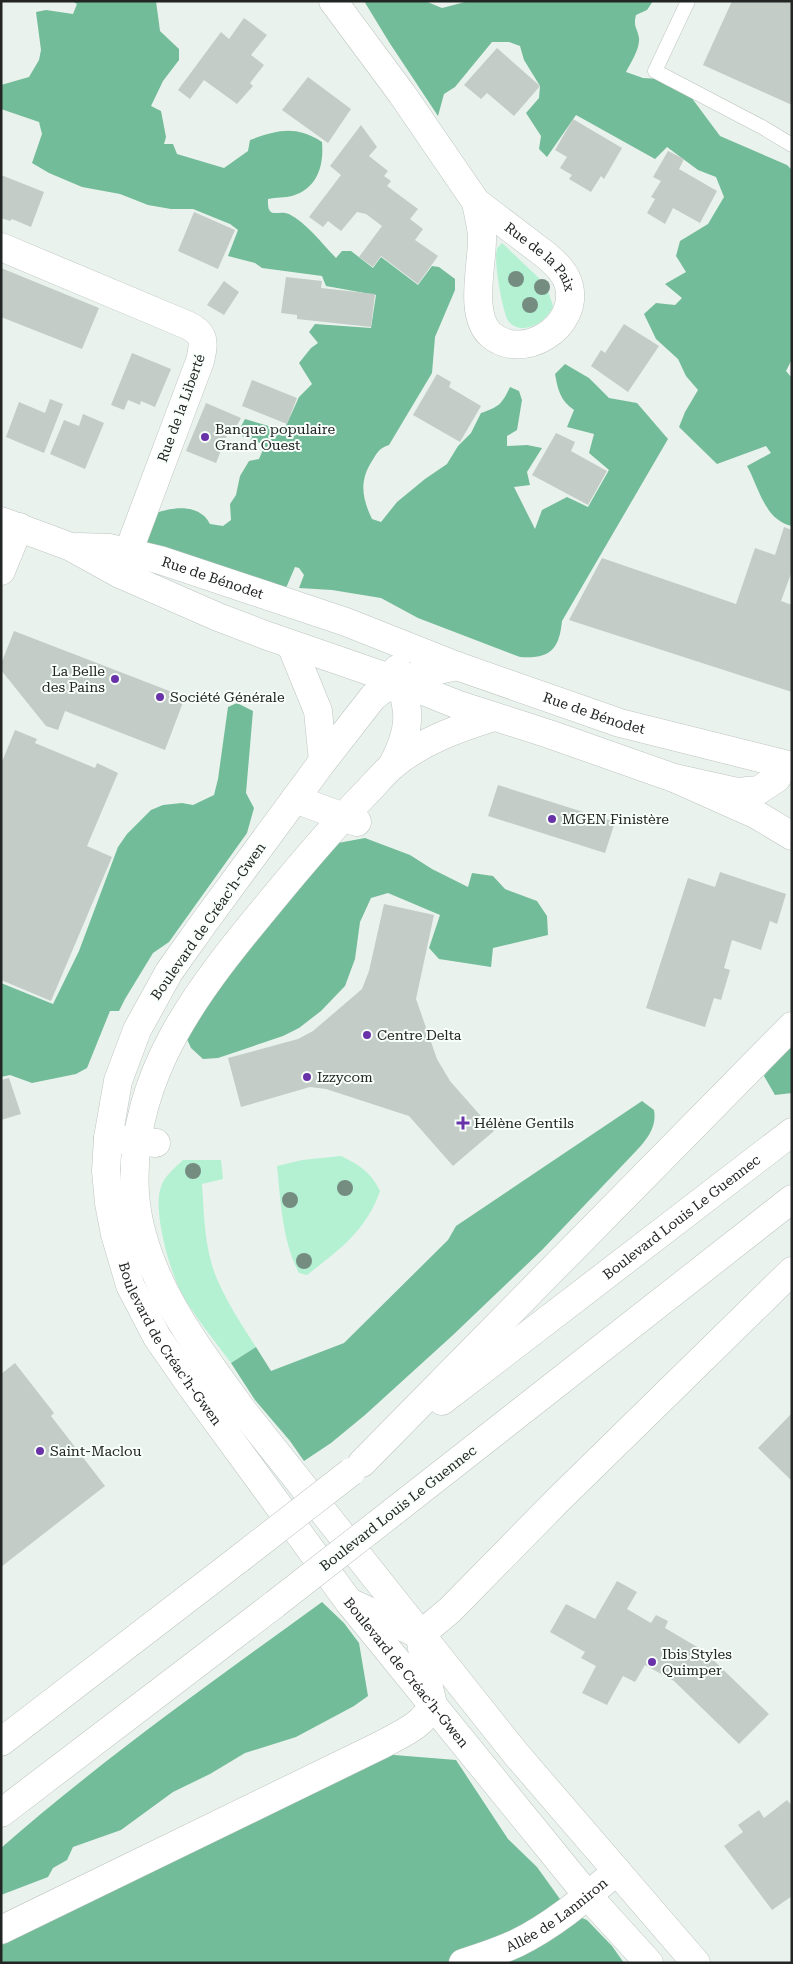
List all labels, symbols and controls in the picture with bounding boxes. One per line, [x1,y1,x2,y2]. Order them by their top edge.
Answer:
street label: Rue de la Paix [502,219,578,293]
street label: Rue de la Liberté [154,352,208,464]
place label: Banque populaire Grand Ouest [215,421,335,453]
marker: Banque populaire Grand Ouest [199,431,211,443]
street label: Rue de Bénodet [160,553,266,602]
place label: La Belle des Pains [42,663,105,695]
marker: La Belle des Pains [109,673,121,685]
place label: Société Générale [170,689,285,705]
street label: Rue de Bénodet [541,689,647,737]
marker: Société Générale [154,691,166,703]
place label: MGEN Finistère [562,811,669,827]
marker: MGEN Finistère [546,813,558,825]
street label: Boulevard de Créac'h-Gwen [147,839,269,1003]
place label: Centre Delta [377,1027,462,1043]
marker: Centre Delta [361,1029,373,1041]
place label: Izzycom [317,1069,373,1085]
marker: Izzycom [301,1071,313,1083]
place label: Hélène Gentils [474,1115,574,1131]
marker: Hélène Gentils [456,1116,470,1130]
street label: Boulevard Louis Le Guennec [599,1151,764,1283]
street label: Boulevard de Créac'h-Gwen [116,1260,225,1428]
street label: Boulevard Louis Le Guennec [317,1442,480,1574]
place label: Saint-Maclou [50,1443,142,1459]
marker: Saint-Maclou [34,1445,46,1457]
street label: Boulevard de Créac'h-Gwen [341,1594,472,1751]
place label: Ibis Styles Quimper [662,1646,732,1678]
marker: Ibis Styles Quimper [646,1656,658,1668]
street label: Allée de Lanniron [503,1875,611,1955]

